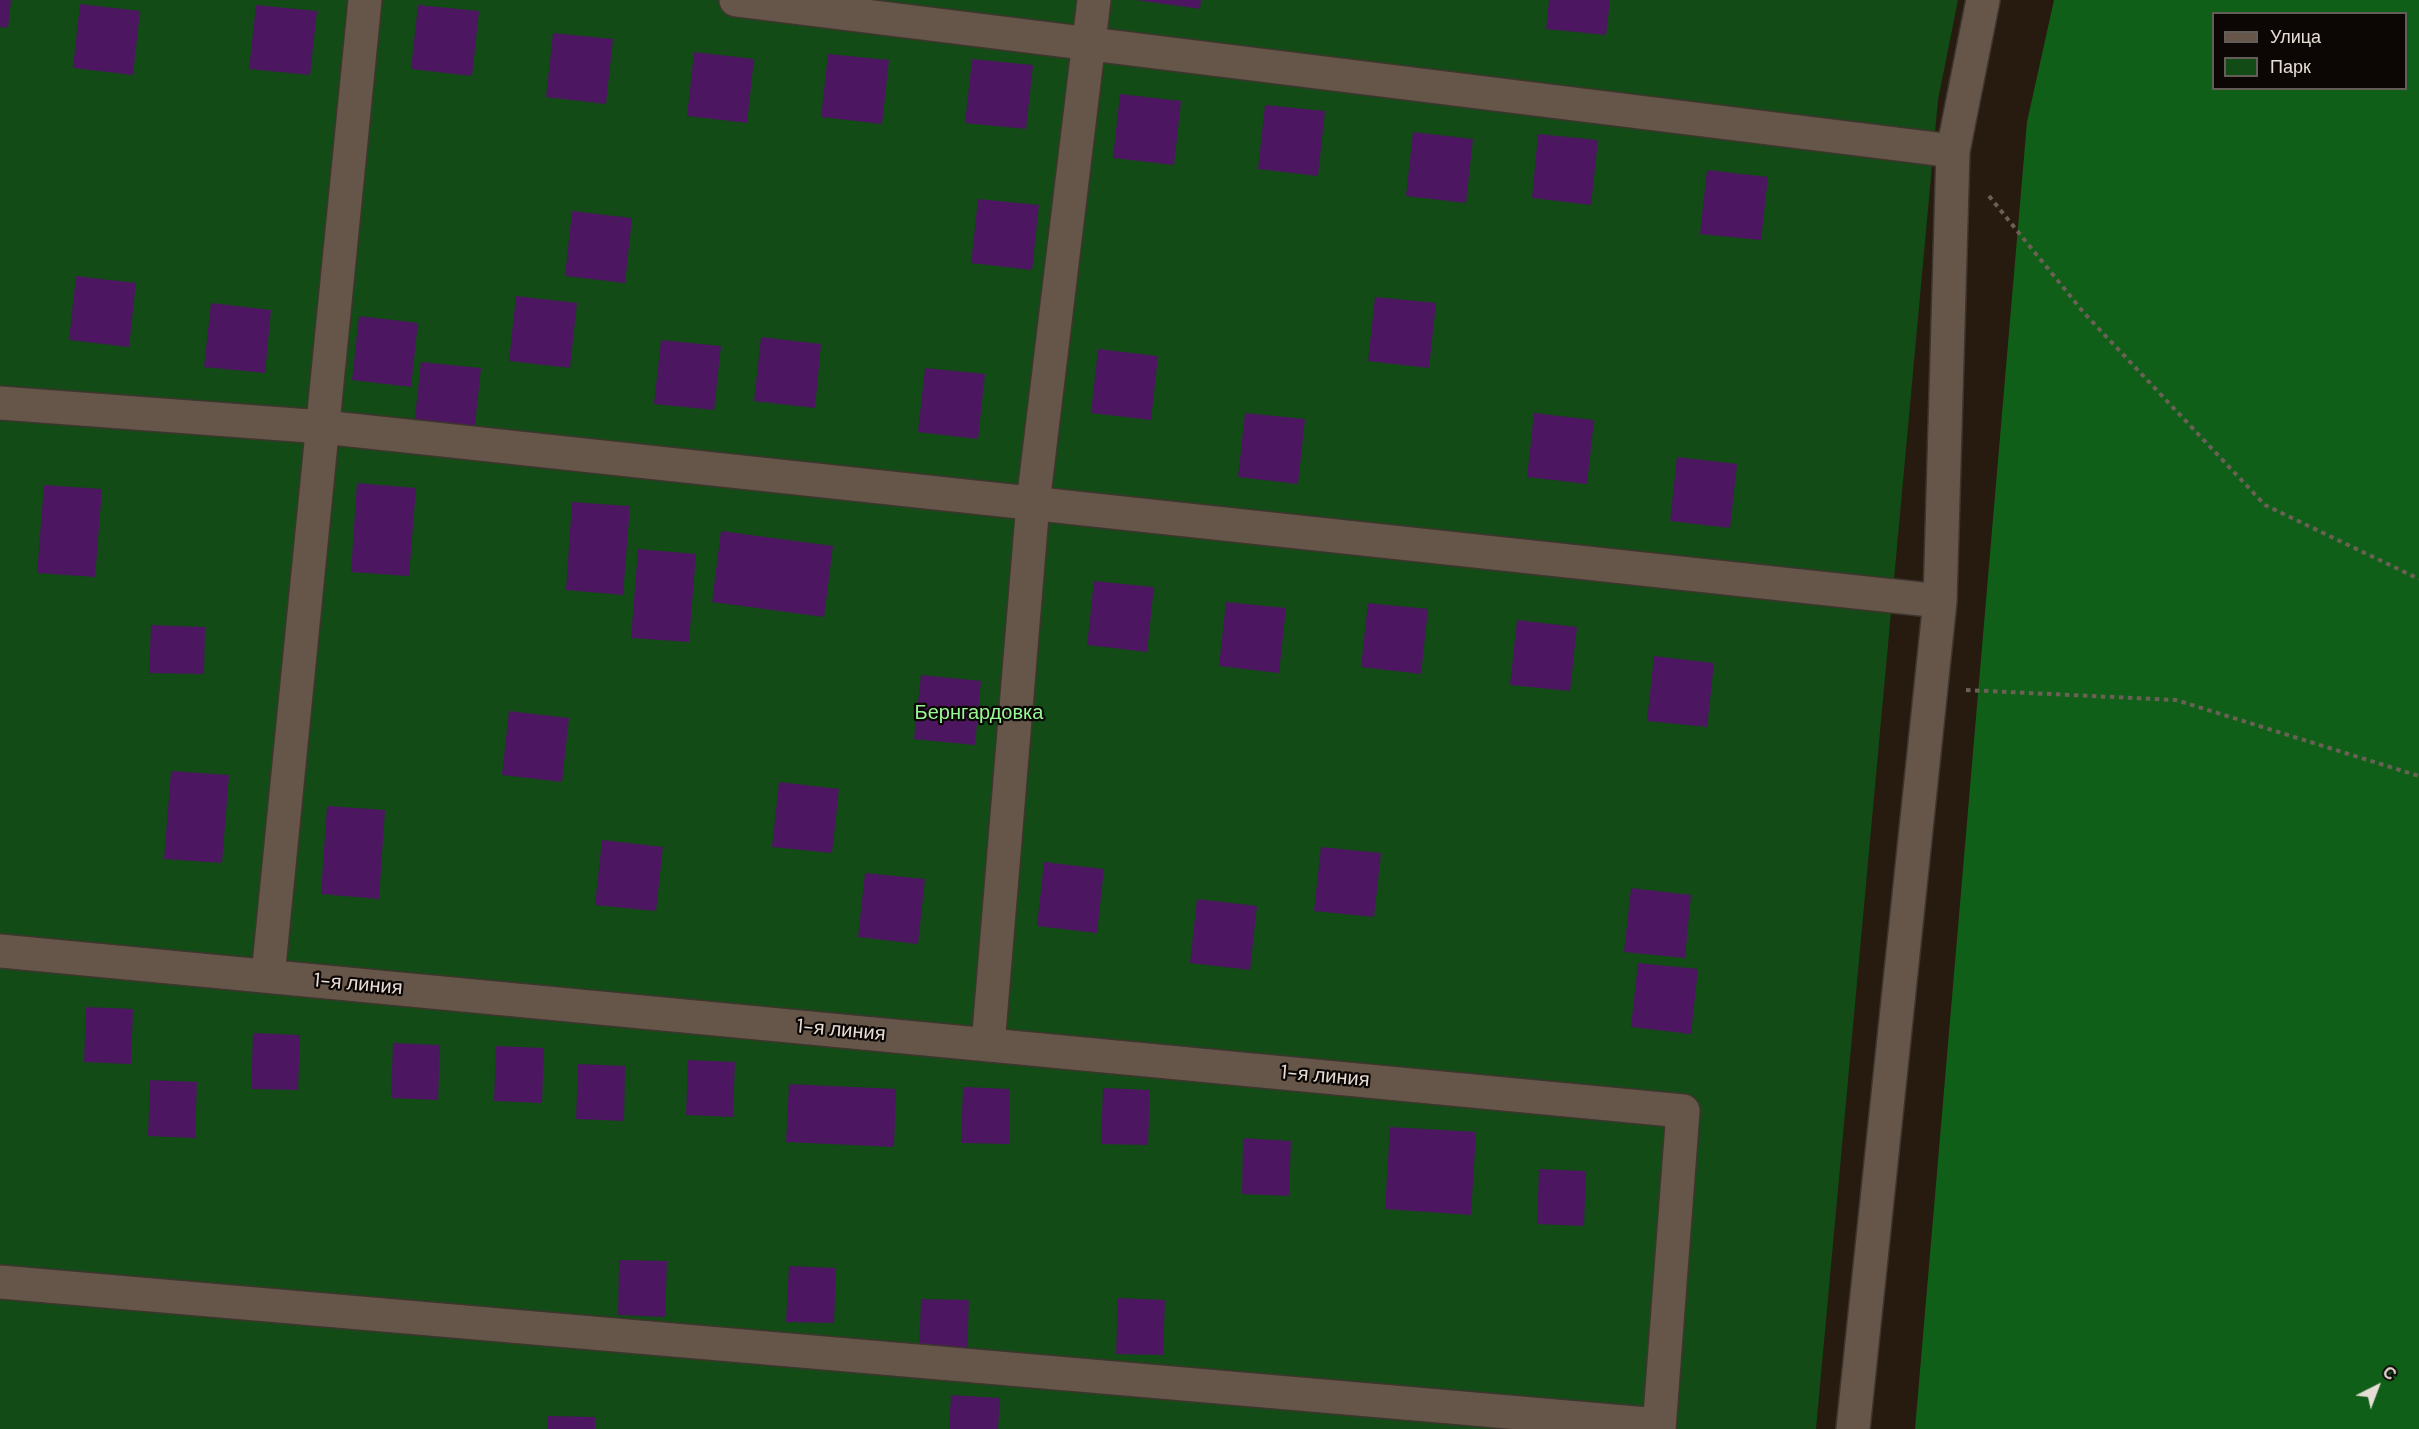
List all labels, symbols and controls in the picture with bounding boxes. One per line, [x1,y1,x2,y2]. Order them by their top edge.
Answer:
legend [2212,12,2407,90]
text: Улица [2270,25,2321,49]
text: Парк [2270,55,2311,79]
park label: Бернгардовка [915,702,1043,726]
street label: 1-я линия [313,969,403,1001]
street label: 1-я линия [796,1015,886,1047]
street label: 1-я линия [1280,1061,1370,1093]
north arrow [2347,1357,2407,1417]
text: С [2378,1362,2401,1385]

